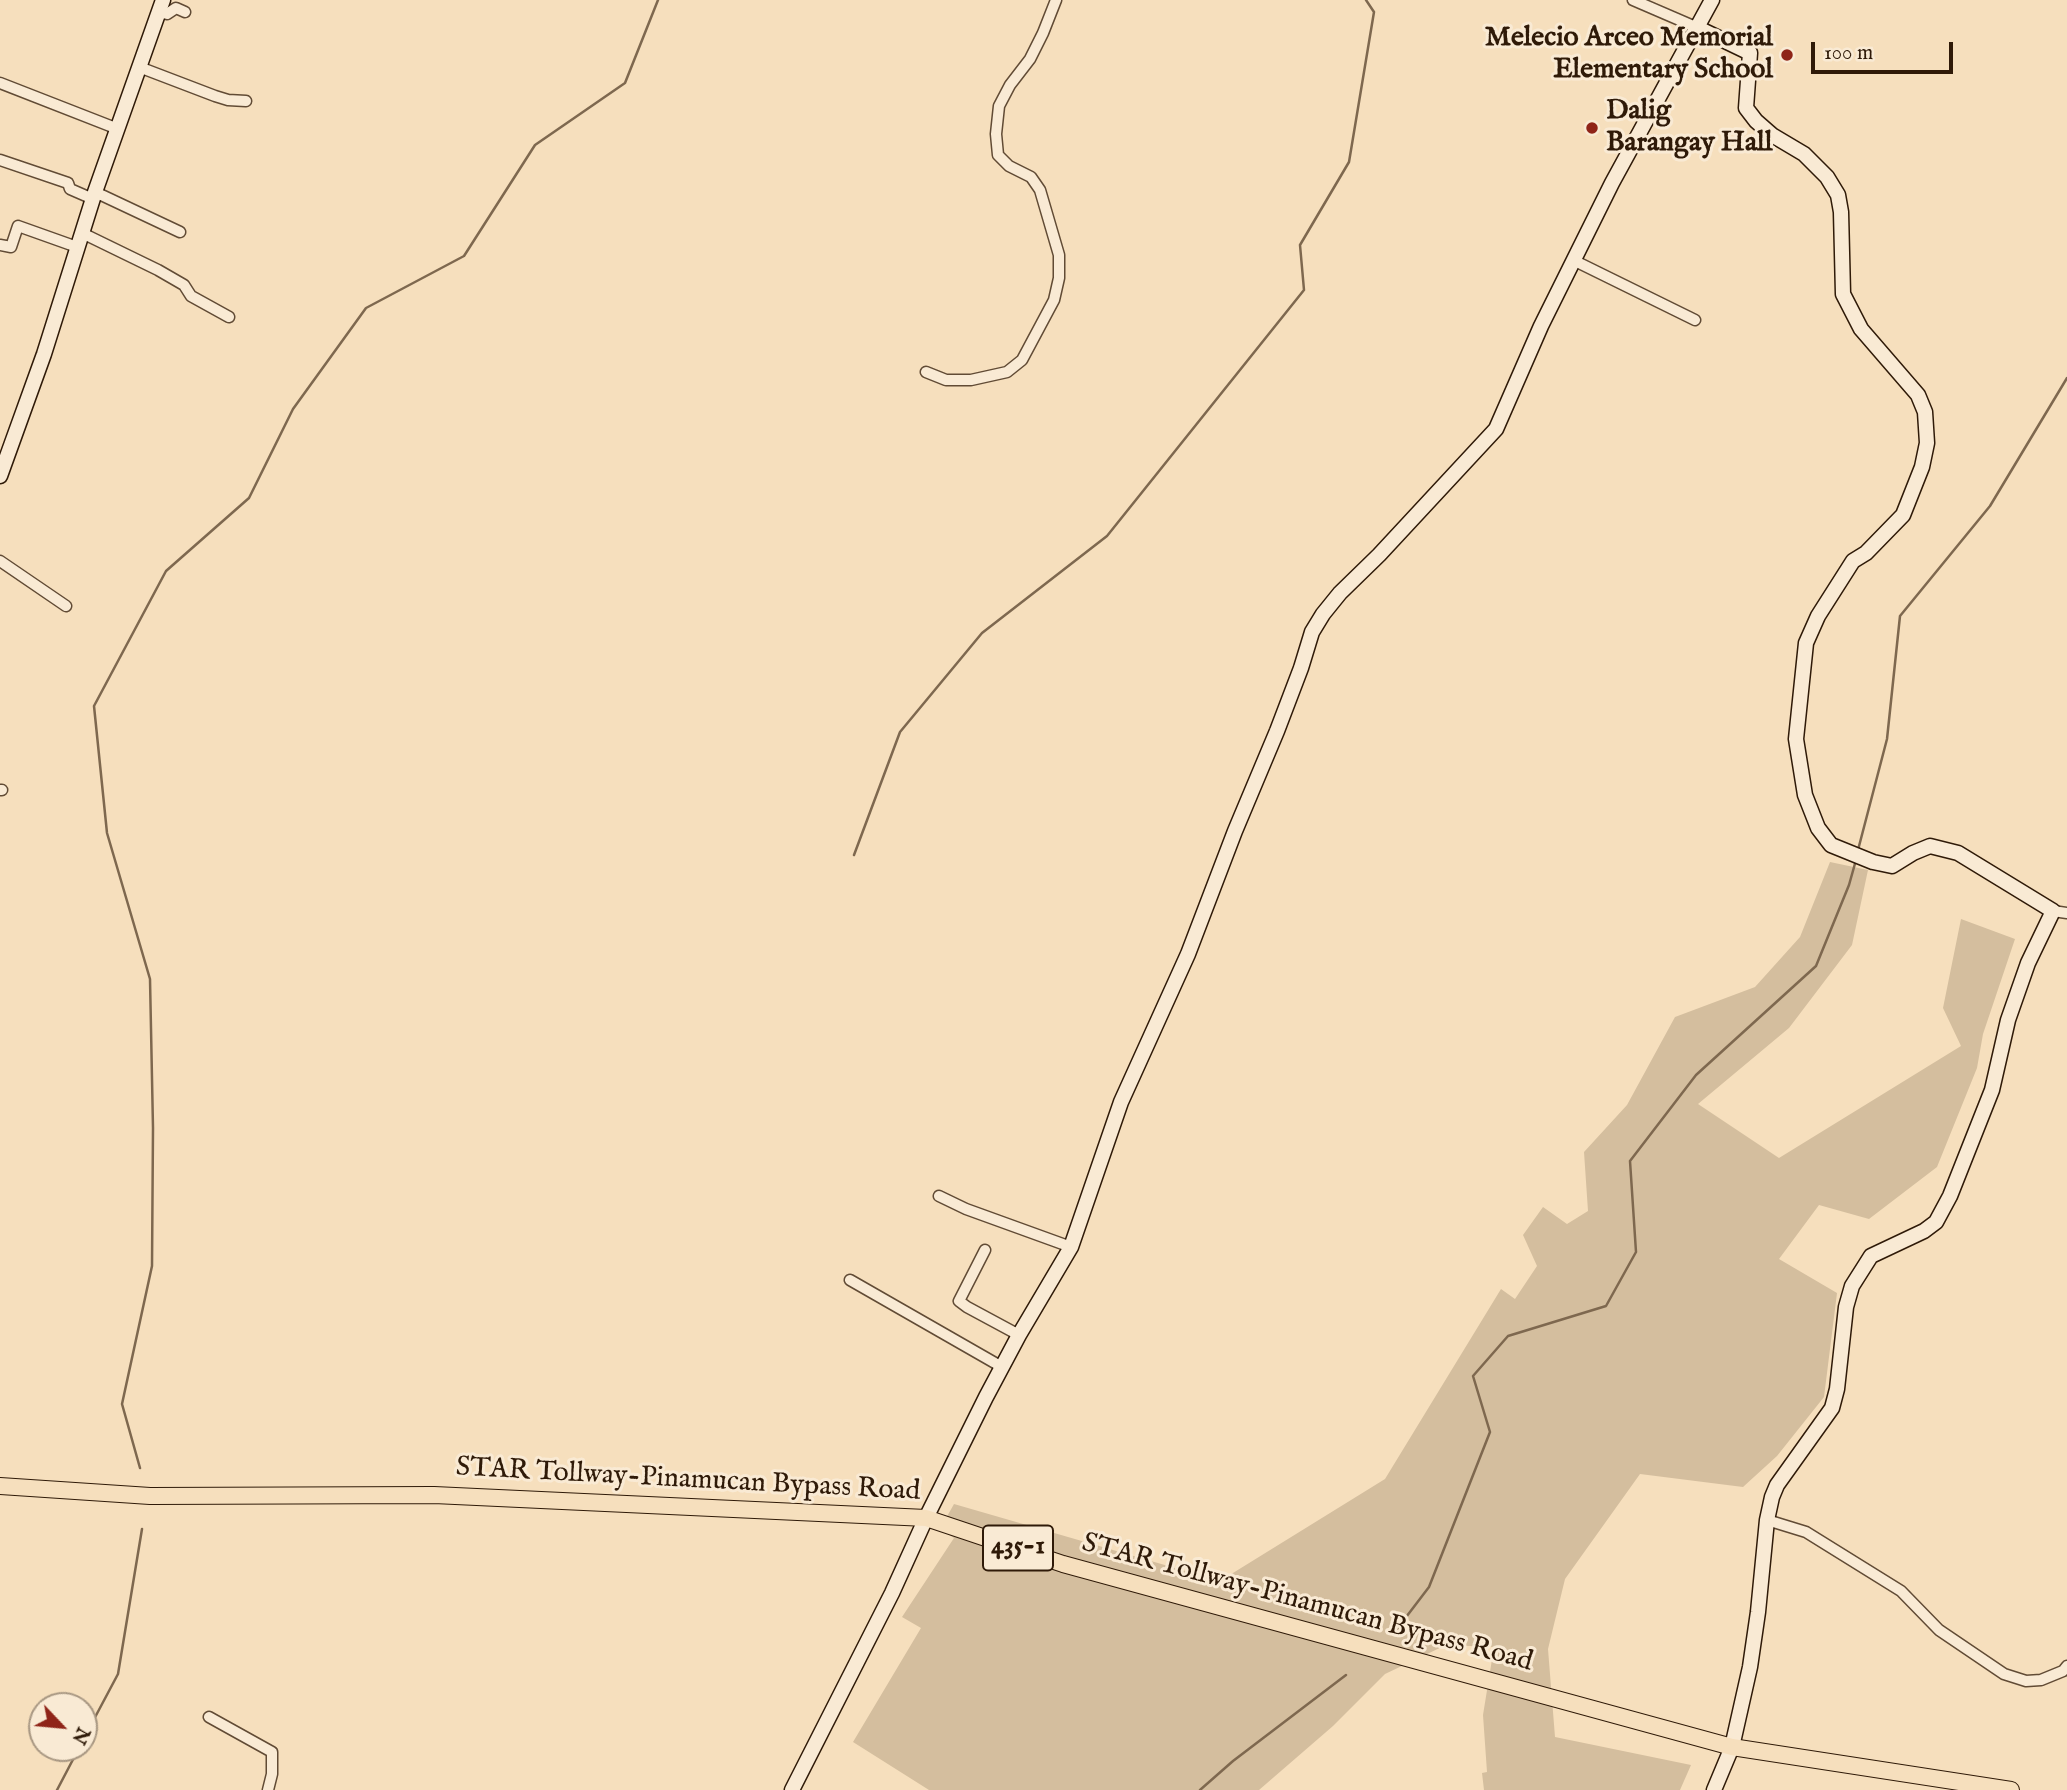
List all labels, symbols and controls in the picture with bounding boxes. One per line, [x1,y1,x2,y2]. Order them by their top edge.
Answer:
place label: Melecio Arceo Memorial Elementary School [1485,22,1773,88]
scale bar [1815,28,1957,72]
text: 100 m [1824,40,1873,67]
marker: Melecio Arceo Memorial Elementary School [1779,47,1795,63]
place label: Dalig Barangay Hall [1606,95,1772,161]
marker: Dalig Barangay Hall [1584,120,1600,136]
street label: STAR Tollway-Pinamucan Bypass Road [455,1452,921,1510]
road number: 435-1 [983,1526,1053,1570]
street label: STAR Tollway-Pinamucan Bypass Road [1078,1528,1536,1680]
north arrow [28,1692,98,1762]
text: N [66,1723,94,1748]

